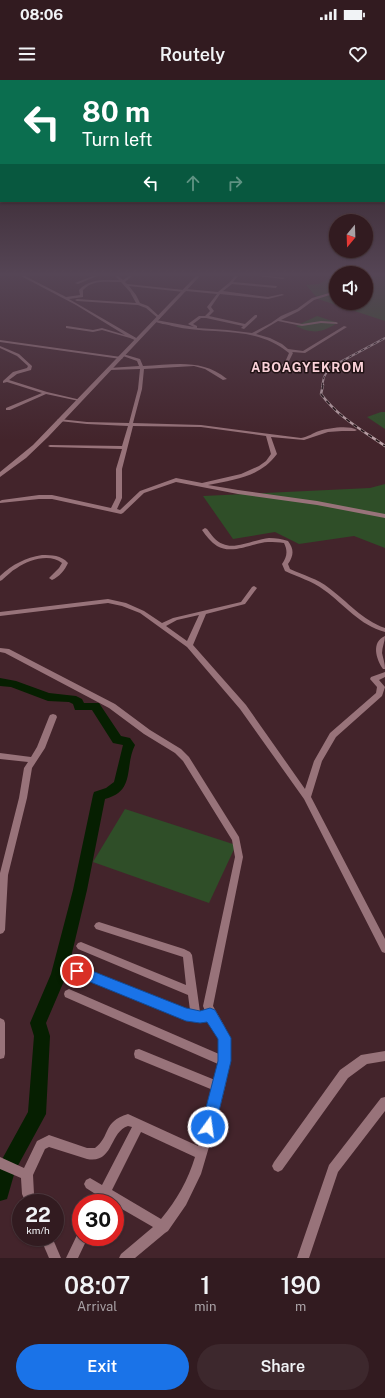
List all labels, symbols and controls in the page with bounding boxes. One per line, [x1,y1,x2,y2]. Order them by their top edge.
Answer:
text: 08:06 [20,6,63,23]
icon: menu [16,43,38,65]
icon: heart [347,43,369,65]
text: Routely [160,44,225,65]
text: 80 m [82,95,150,128]
icon: left [16,96,68,148]
text: Turn left [82,129,152,150]
icon: left [140,172,162,194]
icon: ahead [182,172,204,194]
icon: right [224,172,246,194]
north arrow [329,214,373,258]
map controls [329,214,373,310]
button: sound [329,266,373,310]
district label: ABOAGYEKROM [251,360,365,375]
pin [60,954,94,988]
icon: arrive [66,960,88,982]
position arrow [187,1106,229,1148]
speed limit sign: 30 [72,1194,124,1246]
text: 22 [25,1203,51,1227]
text: km/h [26,1224,50,1236]
text: 08:07 [64,1271,130,1299]
text: 1 [200,1271,210,1299]
text: 190 [280,1271,321,1299]
text: Arrival [77,1299,117,1314]
text: min [194,1299,216,1314]
text: m [295,1299,306,1314]
button: Exit [16,1344,189,1390]
button: Share [197,1344,369,1390]

